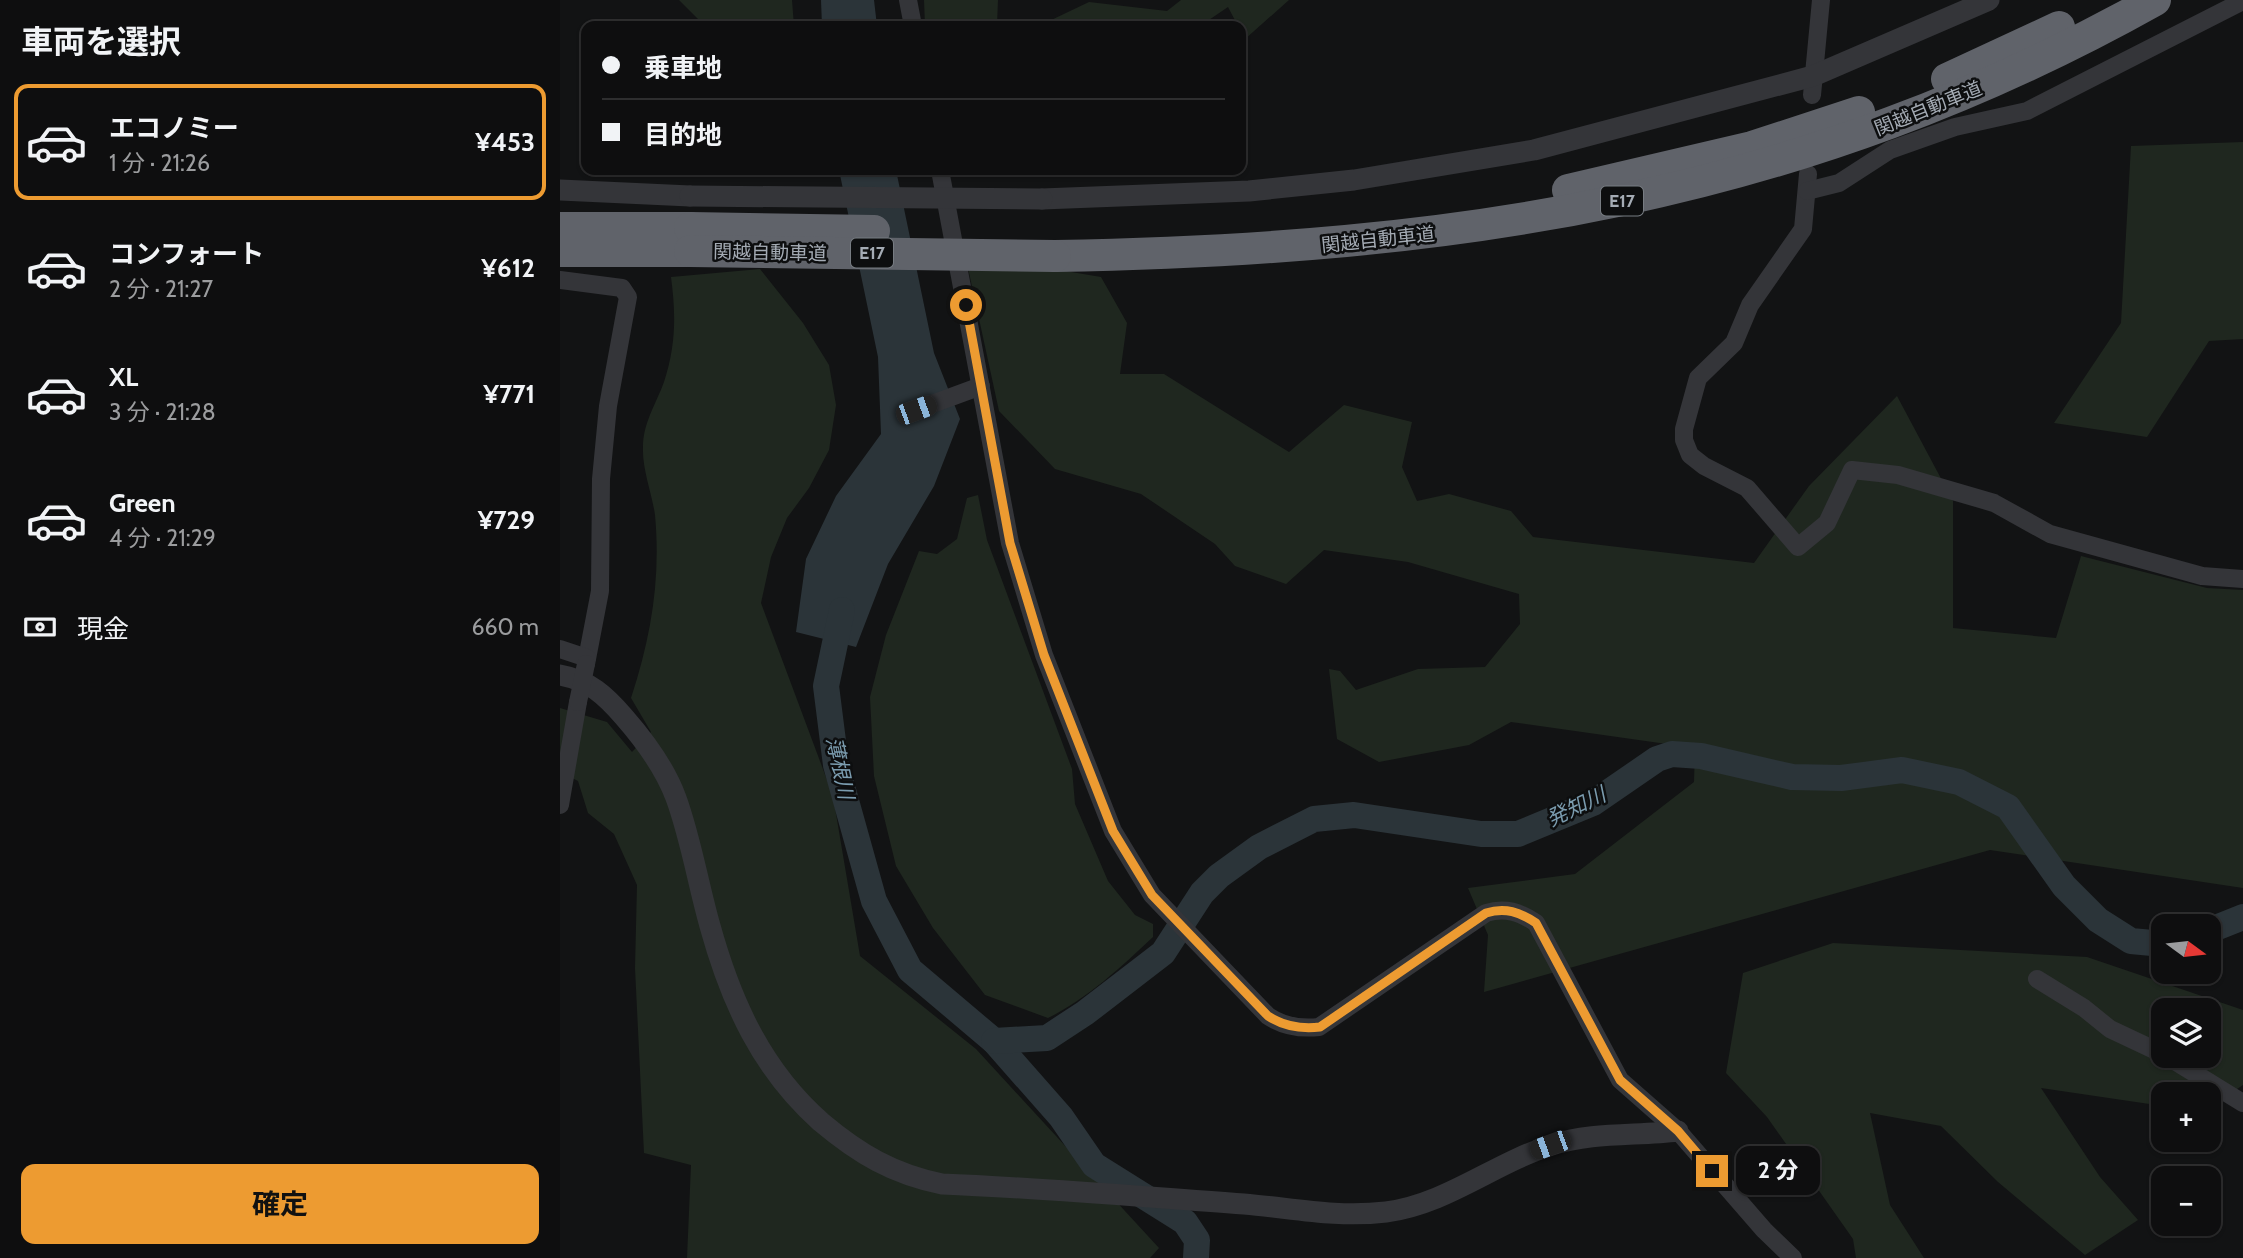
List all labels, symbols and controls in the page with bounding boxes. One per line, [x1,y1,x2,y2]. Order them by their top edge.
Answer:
text: 車両を選択 [21,22,181,61]
text: 乗車地 [644,52,722,84]
street label: 関越自動車道 [1871,76,1985,140]
icon: car [25,111,88,174]
text: エコノミー [109,112,239,144]
text: 目的地 [644,119,722,151]
text: ¥453 [475,126,535,158]
text: 1 分 · 21:26 [109,149,210,177]
road number: E17 [1601,186,1643,216]
street label: 関越自動車道 [1320,222,1436,257]
icon: car [25,237,88,300]
text: コンフォート [109,238,264,270]
road number: E17 [851,239,893,268]
street label: 関越自動車道 [713,240,827,265]
text: ¥612 [481,252,535,284]
text: 2 分 · 21:27 [109,275,213,303]
route start [950,289,982,321]
text: XL [109,361,138,393]
icon: car [25,363,88,426]
text: ¥771 [483,378,535,410]
car [893,393,940,427]
text: 3 分 · 21:28 [109,398,216,426]
text: Green [109,487,176,519]
icon: car [25,489,88,552]
text: ¥729 [478,504,535,536]
text: 4 分 · 21:29 [109,524,216,552]
icon: cash [21,608,59,646]
text: 現金 [77,613,129,645]
text: 660 m [471,613,539,641]
water label: 薄根川 [822,734,860,803]
water label: 発知川 [1542,781,1611,832]
north arrow [2151,914,2221,984]
map controls [2151,914,2221,1236]
button: layers [2151,998,2221,1068]
button: + [2151,1082,2221,1152]
car [1527,1128,1574,1162]
callout: 2 分 [1736,1146,1820,1196]
route end [1696,1155,1728,1187]
text: 2 分 [1758,1156,1798,1184]
button: 確定 [21,1164,539,1244]
button: − [2151,1166,2221,1236]

